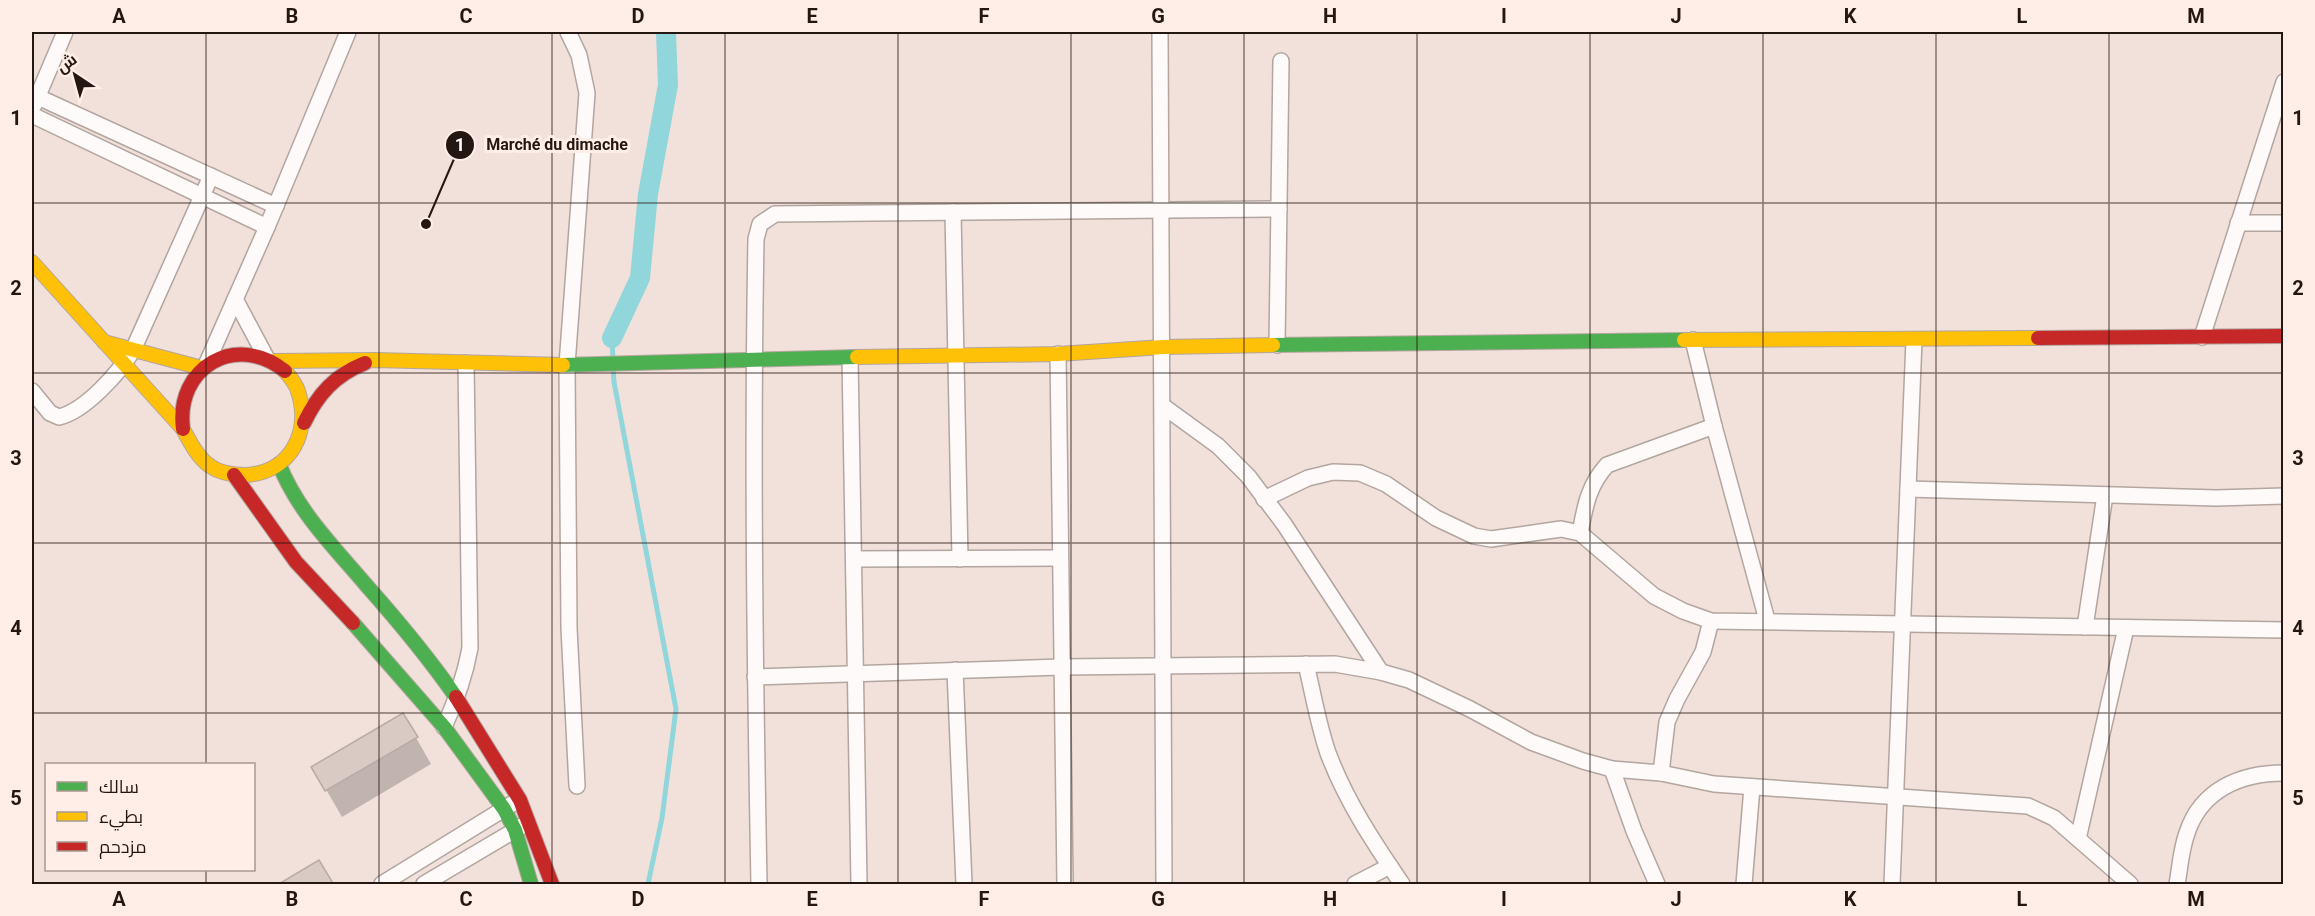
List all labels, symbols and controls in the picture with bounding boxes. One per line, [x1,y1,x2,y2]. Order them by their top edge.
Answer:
text: A [112,4,126,28]
text: B [286,4,298,28]
text: C [459,4,473,28]
text: D [632,4,645,28]
text: E [806,4,818,28]
text: F [979,4,990,28]
text: G [1151,4,1165,28]
text: H [1323,4,1337,28]
text: I [1501,4,1507,28]
text: J [1670,4,1682,28]
text: K [1844,4,1857,28]
text: L [2017,4,2028,28]
text: M [2187,4,2205,28]
north arrow [45,45,105,105]
text: ش [53,50,80,77]
text: 1 [10,106,22,130]
text: 1 [2292,106,2304,130]
callout: Marché du dimache [445,128,640,162]
text: 1 [455,134,465,155]
text: Marché du dimache [486,135,628,154]
text: 2 [10,276,22,300]
text: 2 [2292,276,2304,300]
text: 3 [10,446,22,470]
text: 3 [2292,446,2304,470]
text: 4 [10,616,22,640]
text: 4 [2292,616,2304,640]
legend [45,763,255,871]
text: سالك [99,776,139,797]
text: 5 [10,786,22,810]
text: 5 [2292,786,2304,810]
text: بطيء [99,806,143,831]
text: مزدحم [99,836,147,859]
text: A [112,887,126,911]
text: B [286,887,298,911]
text: C [459,887,473,911]
text: D [632,887,645,911]
text: E [806,887,818,911]
text: F [979,887,990,911]
text: G [1151,887,1165,911]
text: H [1323,887,1337,911]
text: I [1501,887,1507,911]
text: J [1670,887,1682,911]
text: K [1844,887,1857,911]
text: L [2017,887,2028,911]
text: M [2187,887,2205,911]

